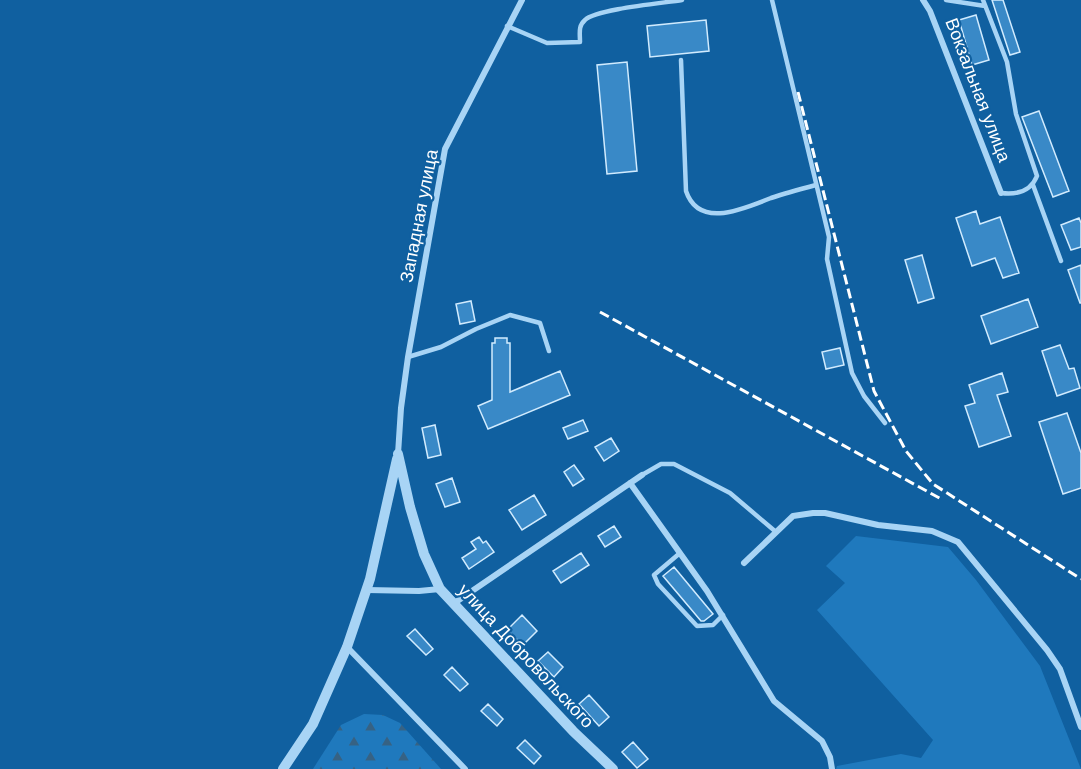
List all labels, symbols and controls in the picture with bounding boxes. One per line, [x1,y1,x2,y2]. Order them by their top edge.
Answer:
street label: Вокзальная улица [941,15,1015,166]
street label: Западная улица [396,147,442,284]
street label: улица Добровольского [454,580,598,732]

